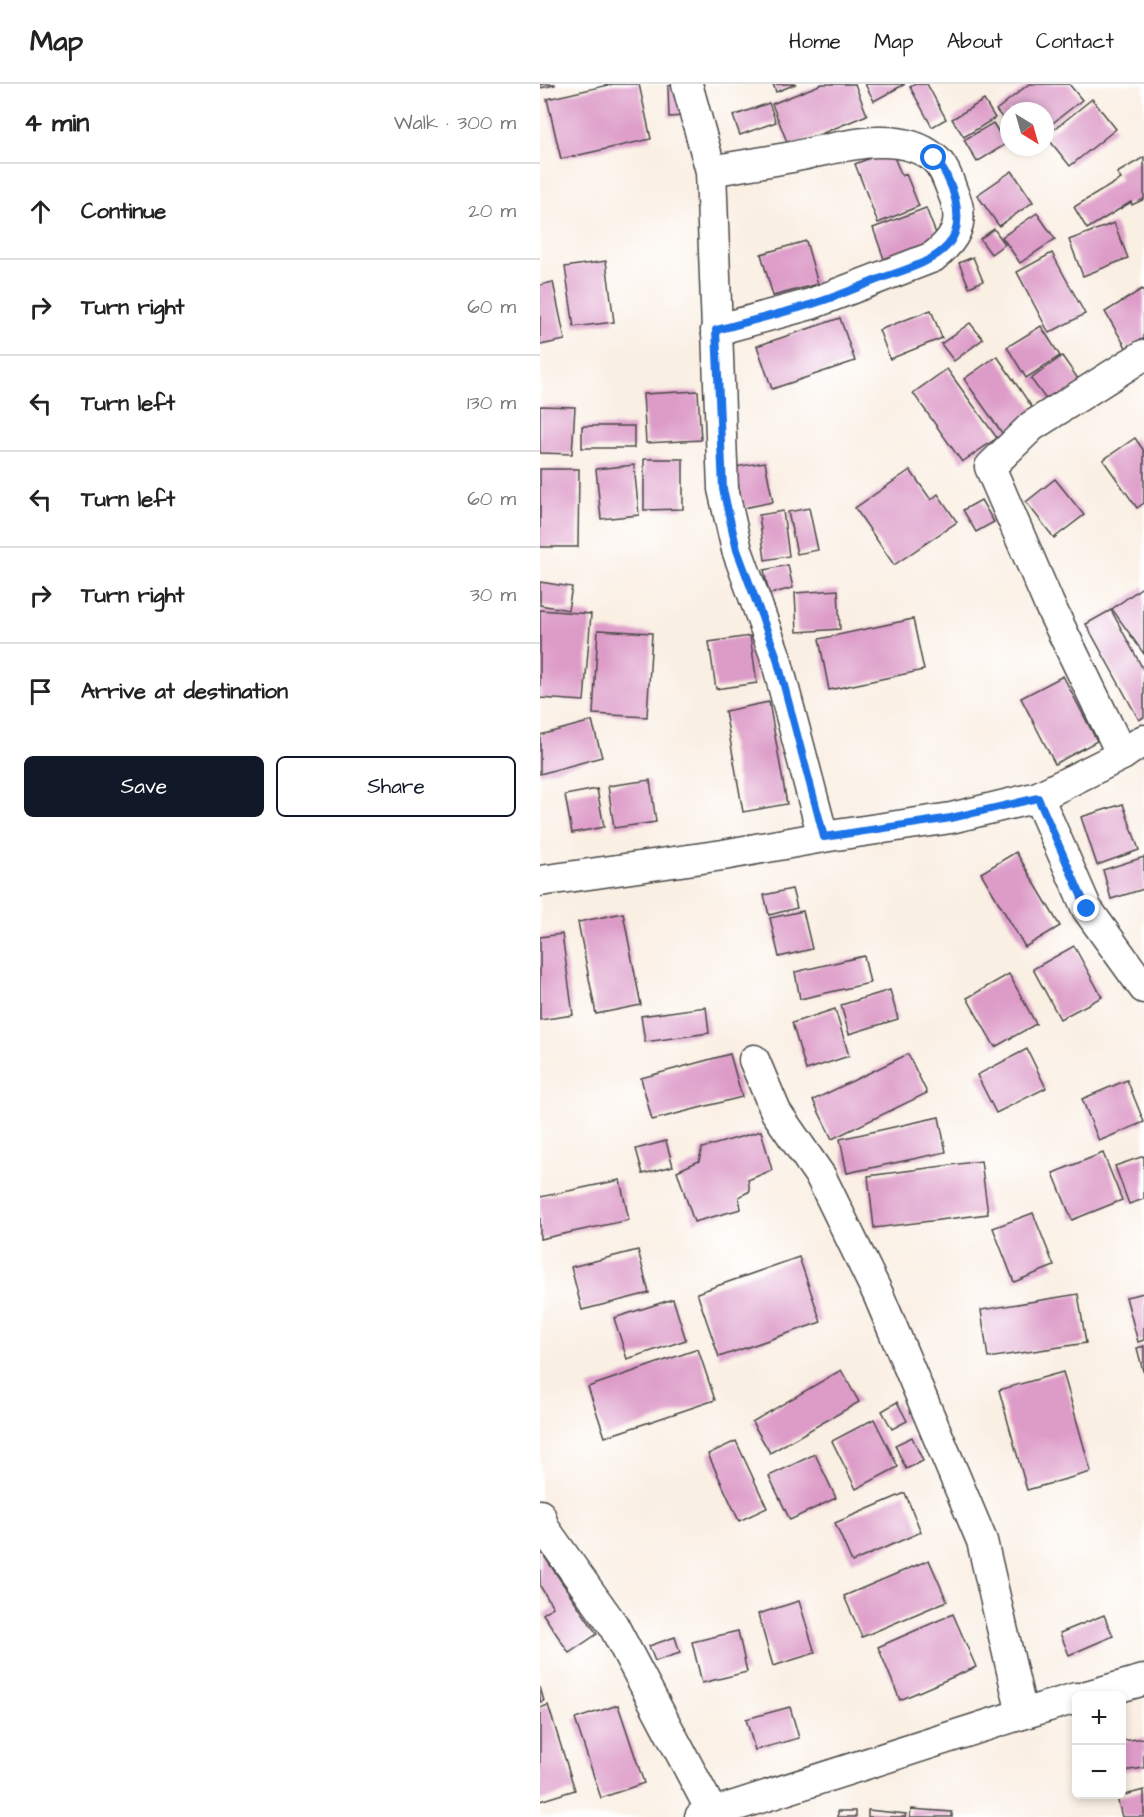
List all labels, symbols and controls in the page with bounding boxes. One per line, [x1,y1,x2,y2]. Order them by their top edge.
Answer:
text: Map [30,22,83,61]
text: Home [789,27,841,56]
text: Map [874,27,914,56]
text: About [947,27,1003,56]
text: Contact [1036,27,1114,56]
north arrow [1000,102,1054,156]
text: 4 min [24,105,89,141]
text: Walk · 300 m [394,109,516,137]
route start [920,144,946,170]
icon: ahead [24,195,57,228]
text: Continue [81,196,166,227]
text: 20 m [468,197,516,225]
icon: right [24,291,57,324]
text: Turn right [81,292,184,323]
text: 60 m [467,293,516,321]
icon: left [24,387,57,420]
text: Turn left [81,388,175,419]
text: 130 m [467,389,516,417]
icon: left [24,483,57,516]
text: Turn left [81,484,175,515]
text: 60 m [467,485,516,513]
icon: right [24,579,57,612]
text: Turn right [81,580,184,611]
text: 30 m [470,581,516,609]
icon: arrive [24,675,57,708]
text: Arrive at destination [81,676,288,707]
button: Save [24,756,264,817]
button: Share [276,756,516,817]
route end [1073,895,1099,921]
map controls [1072,1691,1126,1799]
button: + [1072,1691,1126,1745]
button: − [1072,1745,1126,1799]

